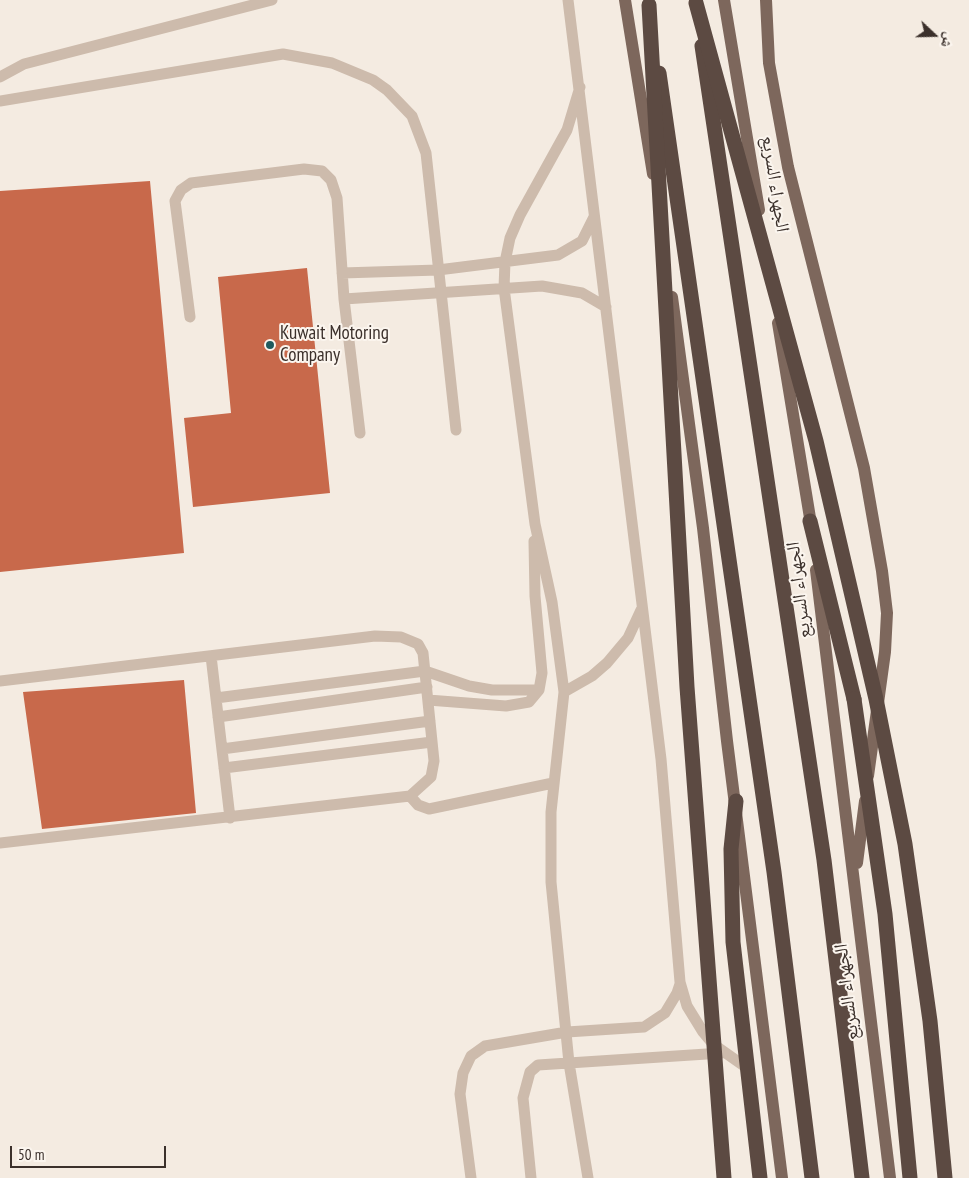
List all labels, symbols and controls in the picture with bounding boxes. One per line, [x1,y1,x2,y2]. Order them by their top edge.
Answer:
north arrow [909,10,959,60]
text: ش [937,30,959,51]
street label: الجهراء السريع [756,134,794,234]
place label: Kuwait Motoring Company [280,323,389,367]
marker: Kuwait Motoring Company [264,339,276,351]
street label: الجهراء السريع [782,540,816,640]
street label: الجهراء السريع [830,942,864,1042]
scale bar [12,1136,169,1168]
text: 50 m [18,1145,44,1164]

